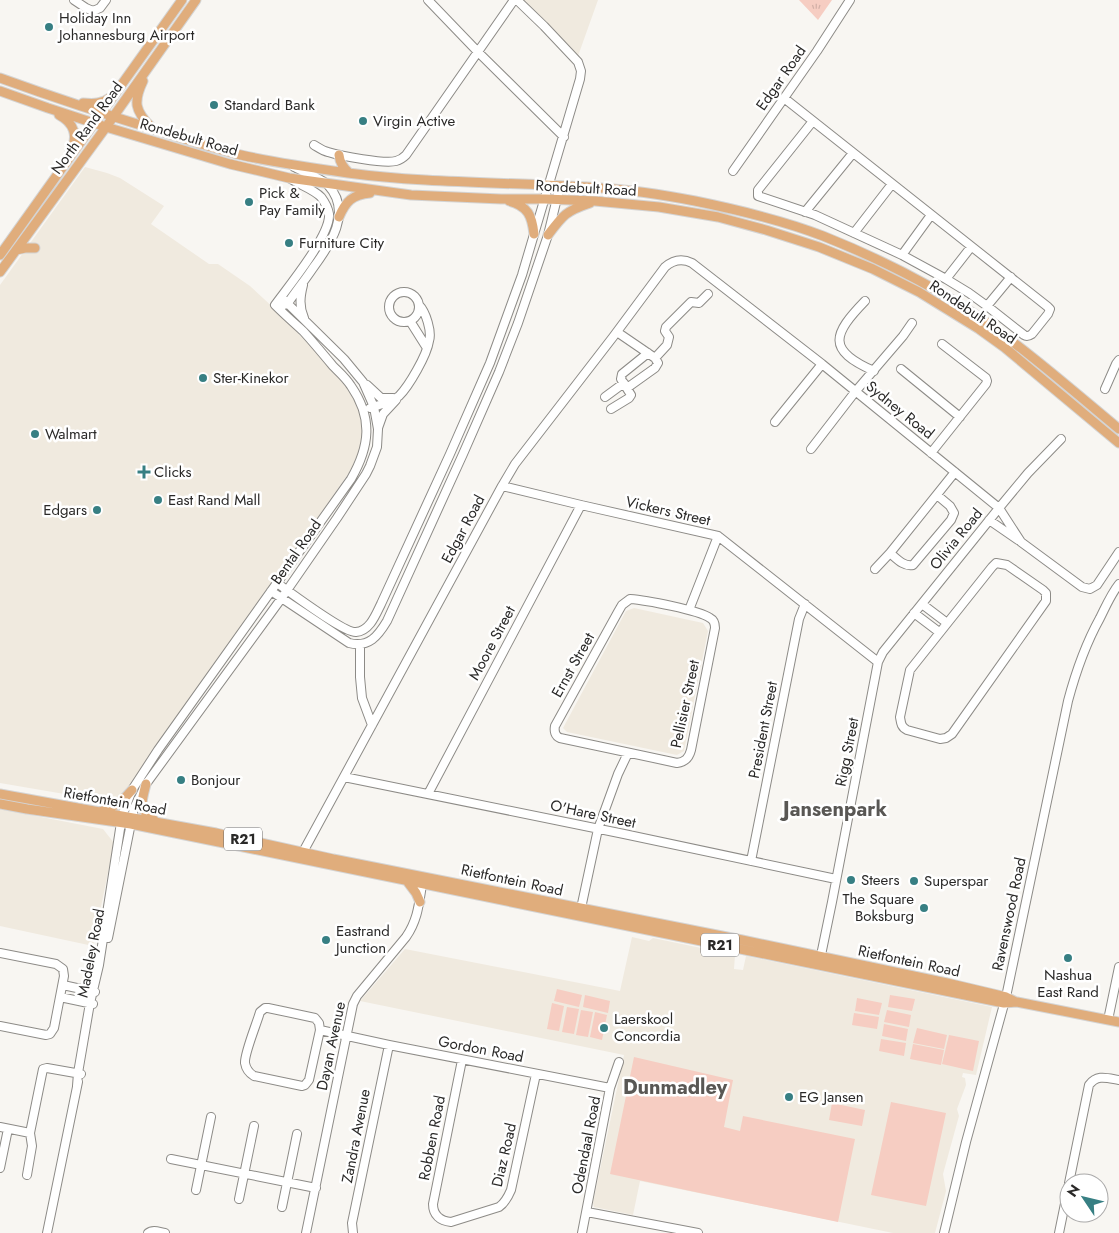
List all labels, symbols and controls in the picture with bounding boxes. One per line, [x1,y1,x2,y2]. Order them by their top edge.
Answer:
place label: Holiday Inn Johannesburg Airport [57,7,195,46]
marker: Holiday Inn Johannesburg Airport [43,21,55,33]
street label: Edgar Road [751,41,811,115]
street label: North Rand Road [46,77,128,179]
place label: Standard Bank [224,94,315,116]
marker: Standard Bank [208,99,220,111]
place label: Virgin Active [373,110,455,132]
street label: Rondebult Road [137,112,241,162]
marker: Virgin Active [357,115,369,127]
street label: Rondebult Road [535,174,637,202]
place label: Pick & Pay Family [259,182,325,221]
marker: Pick & Pay Family [243,196,255,208]
place label: Furniture City [299,232,384,254]
marker: Furniture City [283,237,295,249]
street label: Rondebult Road [925,275,1021,349]
place label: Ster-Kinekor [213,367,289,389]
marker: Ster-Kinekor [197,372,209,384]
street label: Sydney Road [861,376,939,444]
place label: Walmart [45,423,97,445]
marker: Walmart [29,428,41,440]
place label: Clicks [154,461,191,483]
marker: Clicks [138,466,150,478]
place label: East Rand Mall [168,489,260,511]
street label: Edgar Road [436,491,490,567]
street label: Vickers Street [623,491,713,532]
marker: East Rand Mall [152,494,164,506]
place label: Edgars [43,499,87,521]
street label: Olivia Road [924,503,988,575]
marker: Edgars [91,504,103,516]
street label: Bental Road [265,515,327,589]
street label: Moore Street [463,602,521,684]
street label: Ernst Street [546,628,600,701]
street label: Pellisier Street [665,658,705,750]
street label: President Street [743,679,783,780]
street label: Rigg Street [830,715,865,788]
place label: Bonjour [191,769,241,791]
marker: Bonjour [175,774,187,786]
street label: Rietfontein Road [62,781,168,821]
street label: O'Hare Street [548,794,638,834]
district label: Jansenpark [779,795,887,824]
road number: R21 [224,828,262,851]
street label: Ravenswood Road [986,855,1032,973]
street label: Rietfontein Road [459,858,565,902]
place label: Steers [861,869,899,891]
place label: Superspar [924,870,989,892]
marker: Steers [845,874,857,886]
marker: Superspar [908,875,920,887]
place label: The Square Boksburg [842,888,914,927]
marker: The Square Boksburg [918,902,930,914]
street label: Madeley Road [72,907,110,999]
place label: Eastrand Junction [334,920,390,959]
marker: Eastrand Junction [320,934,332,946]
road number: R21 [701,934,739,956]
street label: Rietfontein Road [856,939,962,983]
marker: Nashua East Rand [1062,952,1074,964]
place label: Nashua East Rand [1037,964,1099,1003]
street label: Dayan Avenue [311,999,351,1092]
place label: Laerskool Concordia [614,1008,681,1047]
marker: Laerskool Concordia [598,1022,610,1034]
street label: Gordon Road [436,1030,526,1068]
district label: Dunmadley [623,1073,728,1102]
place label: EG Jansen [799,1086,864,1108]
street label: Zandra Avenue [336,1087,376,1185]
marker: EG Jansen [783,1091,795,1103]
street label: Robben Road [413,1094,451,1182]
street label: Odendaal Road [566,1094,606,1196]
street label: Diaz Road [486,1121,522,1189]
north arrow [1059,1173,1109,1223]
text: N [1062,1180,1085,1201]

